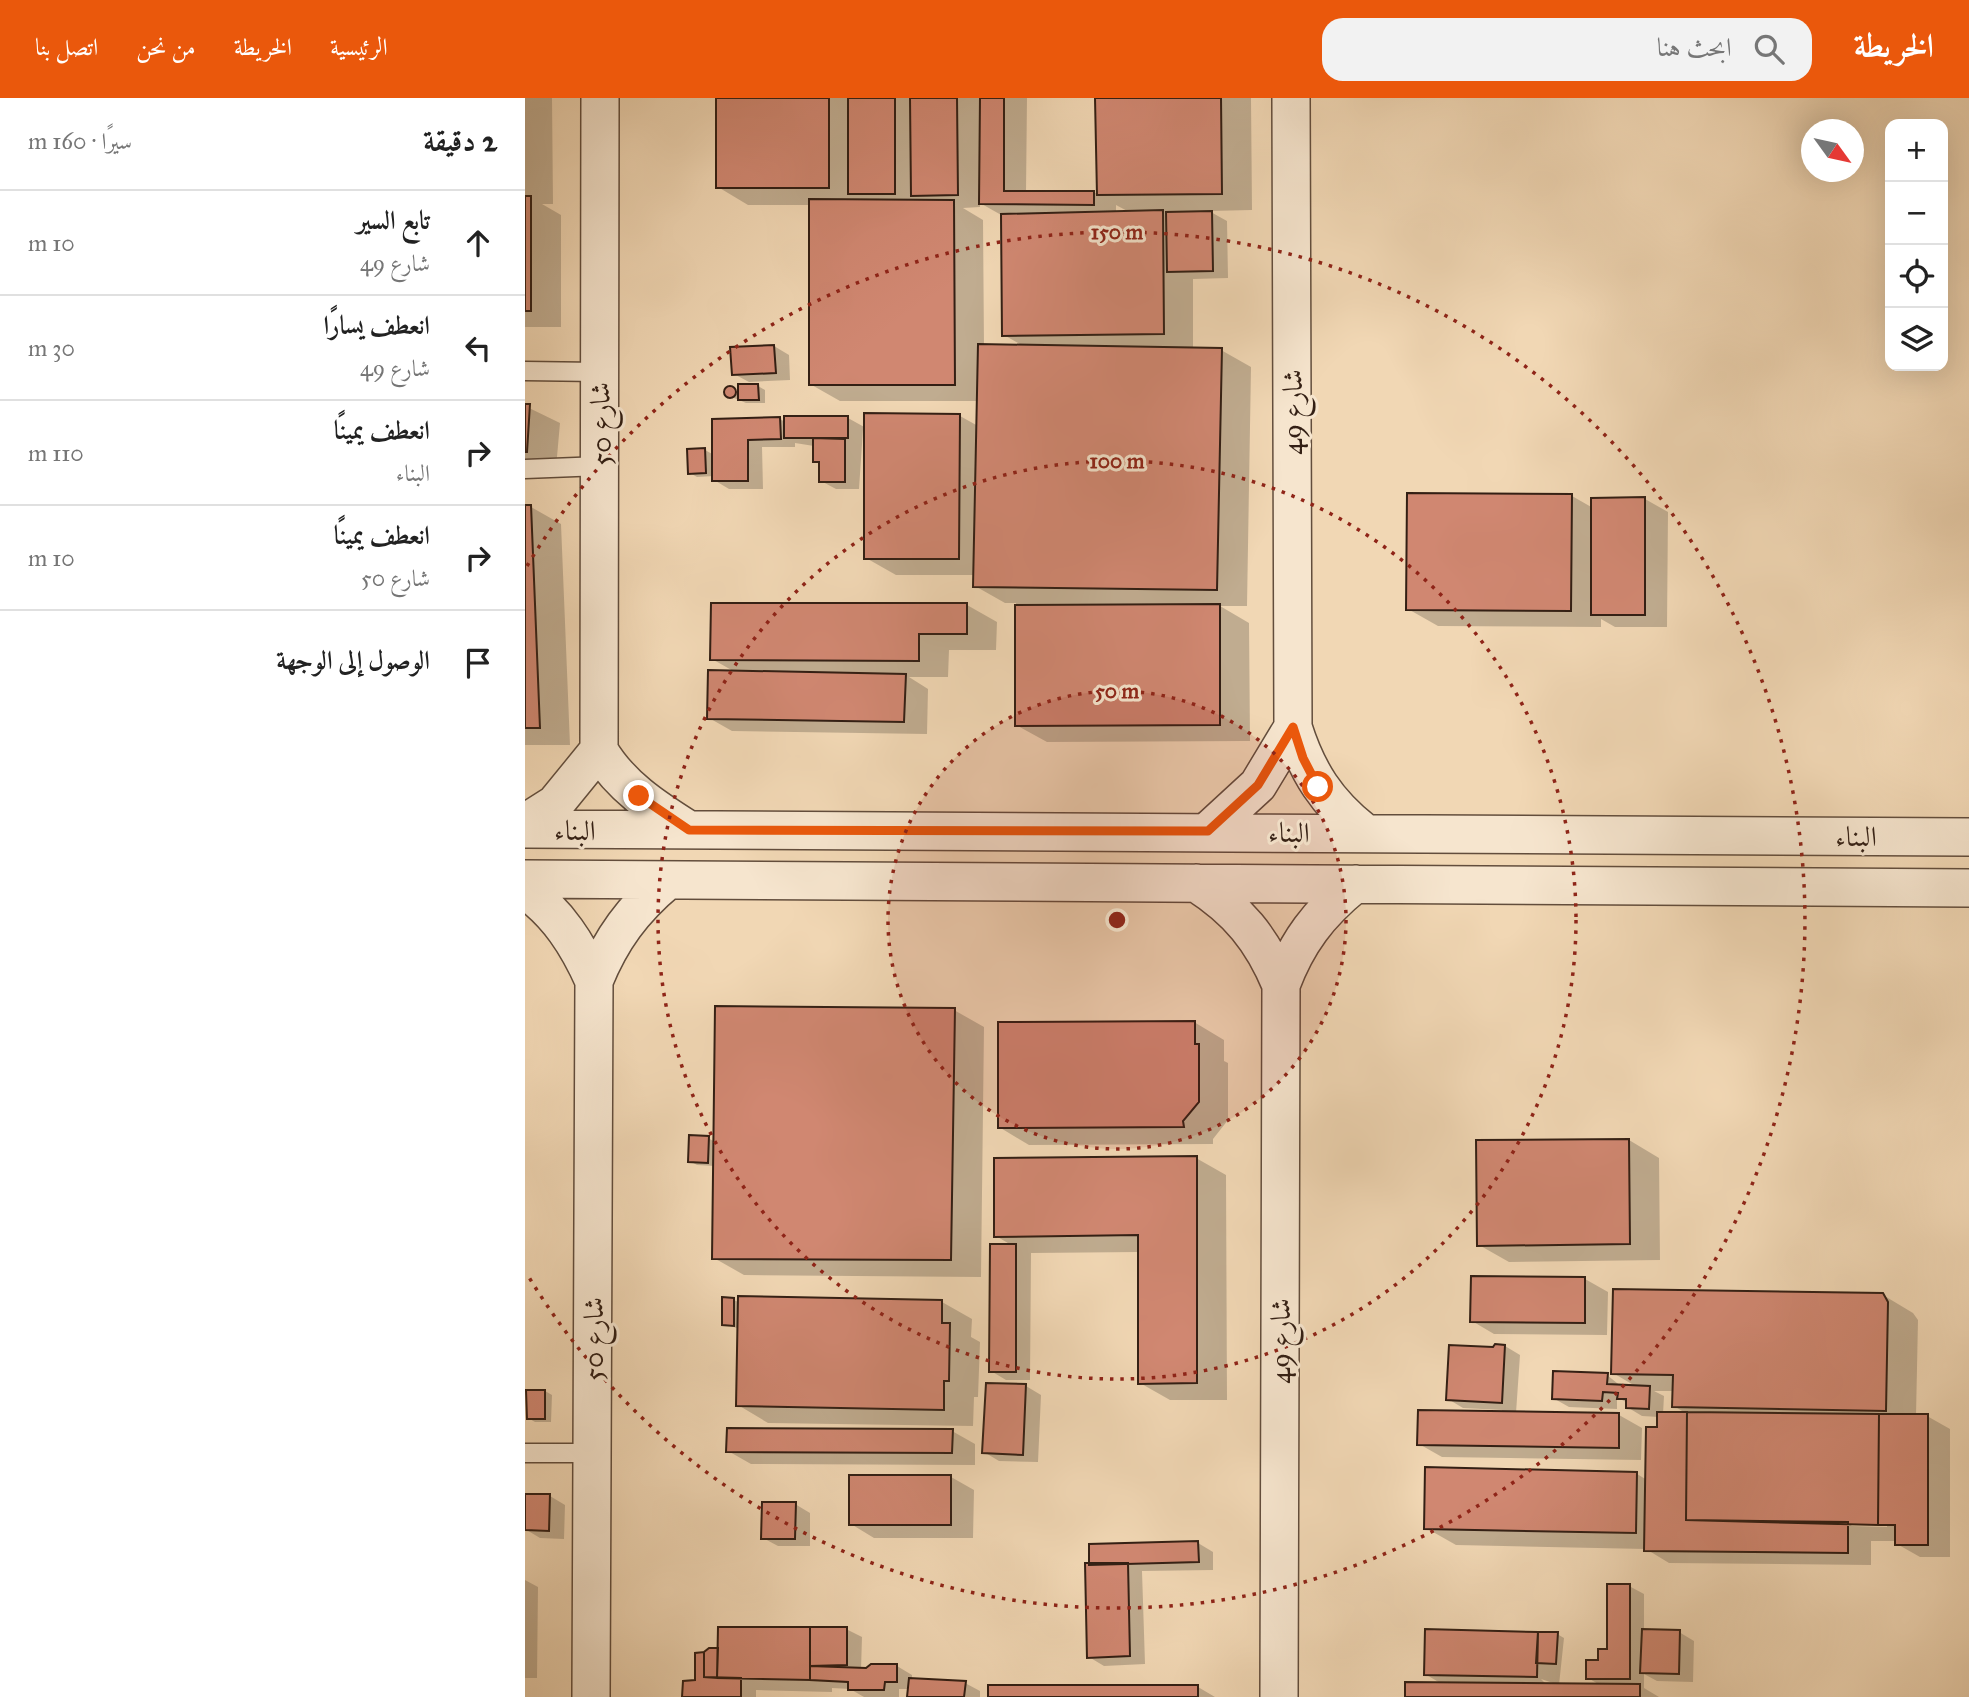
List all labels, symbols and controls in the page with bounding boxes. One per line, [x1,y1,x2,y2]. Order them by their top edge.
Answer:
search box [1322,18,1812,81]
text: الخريطة [1854,26,1934,66]
icon: search [1750,30,1788,68]
text: ابحث هنا [1657,31,1732,63]
text: اتصل بنا [35,32,98,62]
text: من نحن [136,32,196,62]
text: الخريطة [234,32,292,62]
text: الرئيسية [330,32,388,62]
north arrow [1801,119,1864,182]
map controls [1885,119,1948,371]
button: + [1885,119,1948,182]
text: 2 دقيقة [423,123,497,159]
text: سيرًا · 160 m [28,127,132,155]
button: − [1885,182,1948,245]
text: تابع السير [357,204,430,236]
text: 150 m [1091,219,1143,245]
icon: ahead [459,224,497,262]
text: 10 m [28,229,75,257]
button: locate [1885,245,1948,308]
text: شارع 49 [360,249,430,277]
button: layers [1885,308,1948,371]
text: انعطف يسارًا [323,309,430,341]
icon: left [459,329,497,367]
text: 30 m [28,334,75,362]
text: شارع 49 [360,354,430,382]
street label: شارع 49 [1275,369,1316,455]
street label: شارع 50 [582,382,625,466]
text: انعطف يمينًا [334,414,430,446]
icon: right [459,434,497,472]
text: 110 m [28,439,84,467]
text: 100 m [1090,448,1145,474]
text: البناء [396,459,430,487]
text: انعطف يمينًا [334,519,430,551]
icon: right [459,539,497,577]
text: 10 m [28,544,75,572]
text: شارع 50 [361,564,430,592]
text: الوصول إلى الوجهة [276,644,430,676]
icon: arrive [459,644,497,682]
text: 50 m [1095,678,1139,704]
route start [1302,771,1333,802]
route end [623,780,654,811]
street label: البناء [554,813,596,848]
street label: البناء [1268,815,1310,850]
street label: البناء [1835,819,1877,854]
centre of rings [1105,908,1129,932]
street label: شارع 50 [576,1297,617,1381]
street label: شارع 49 [1263,1298,1304,1384]

